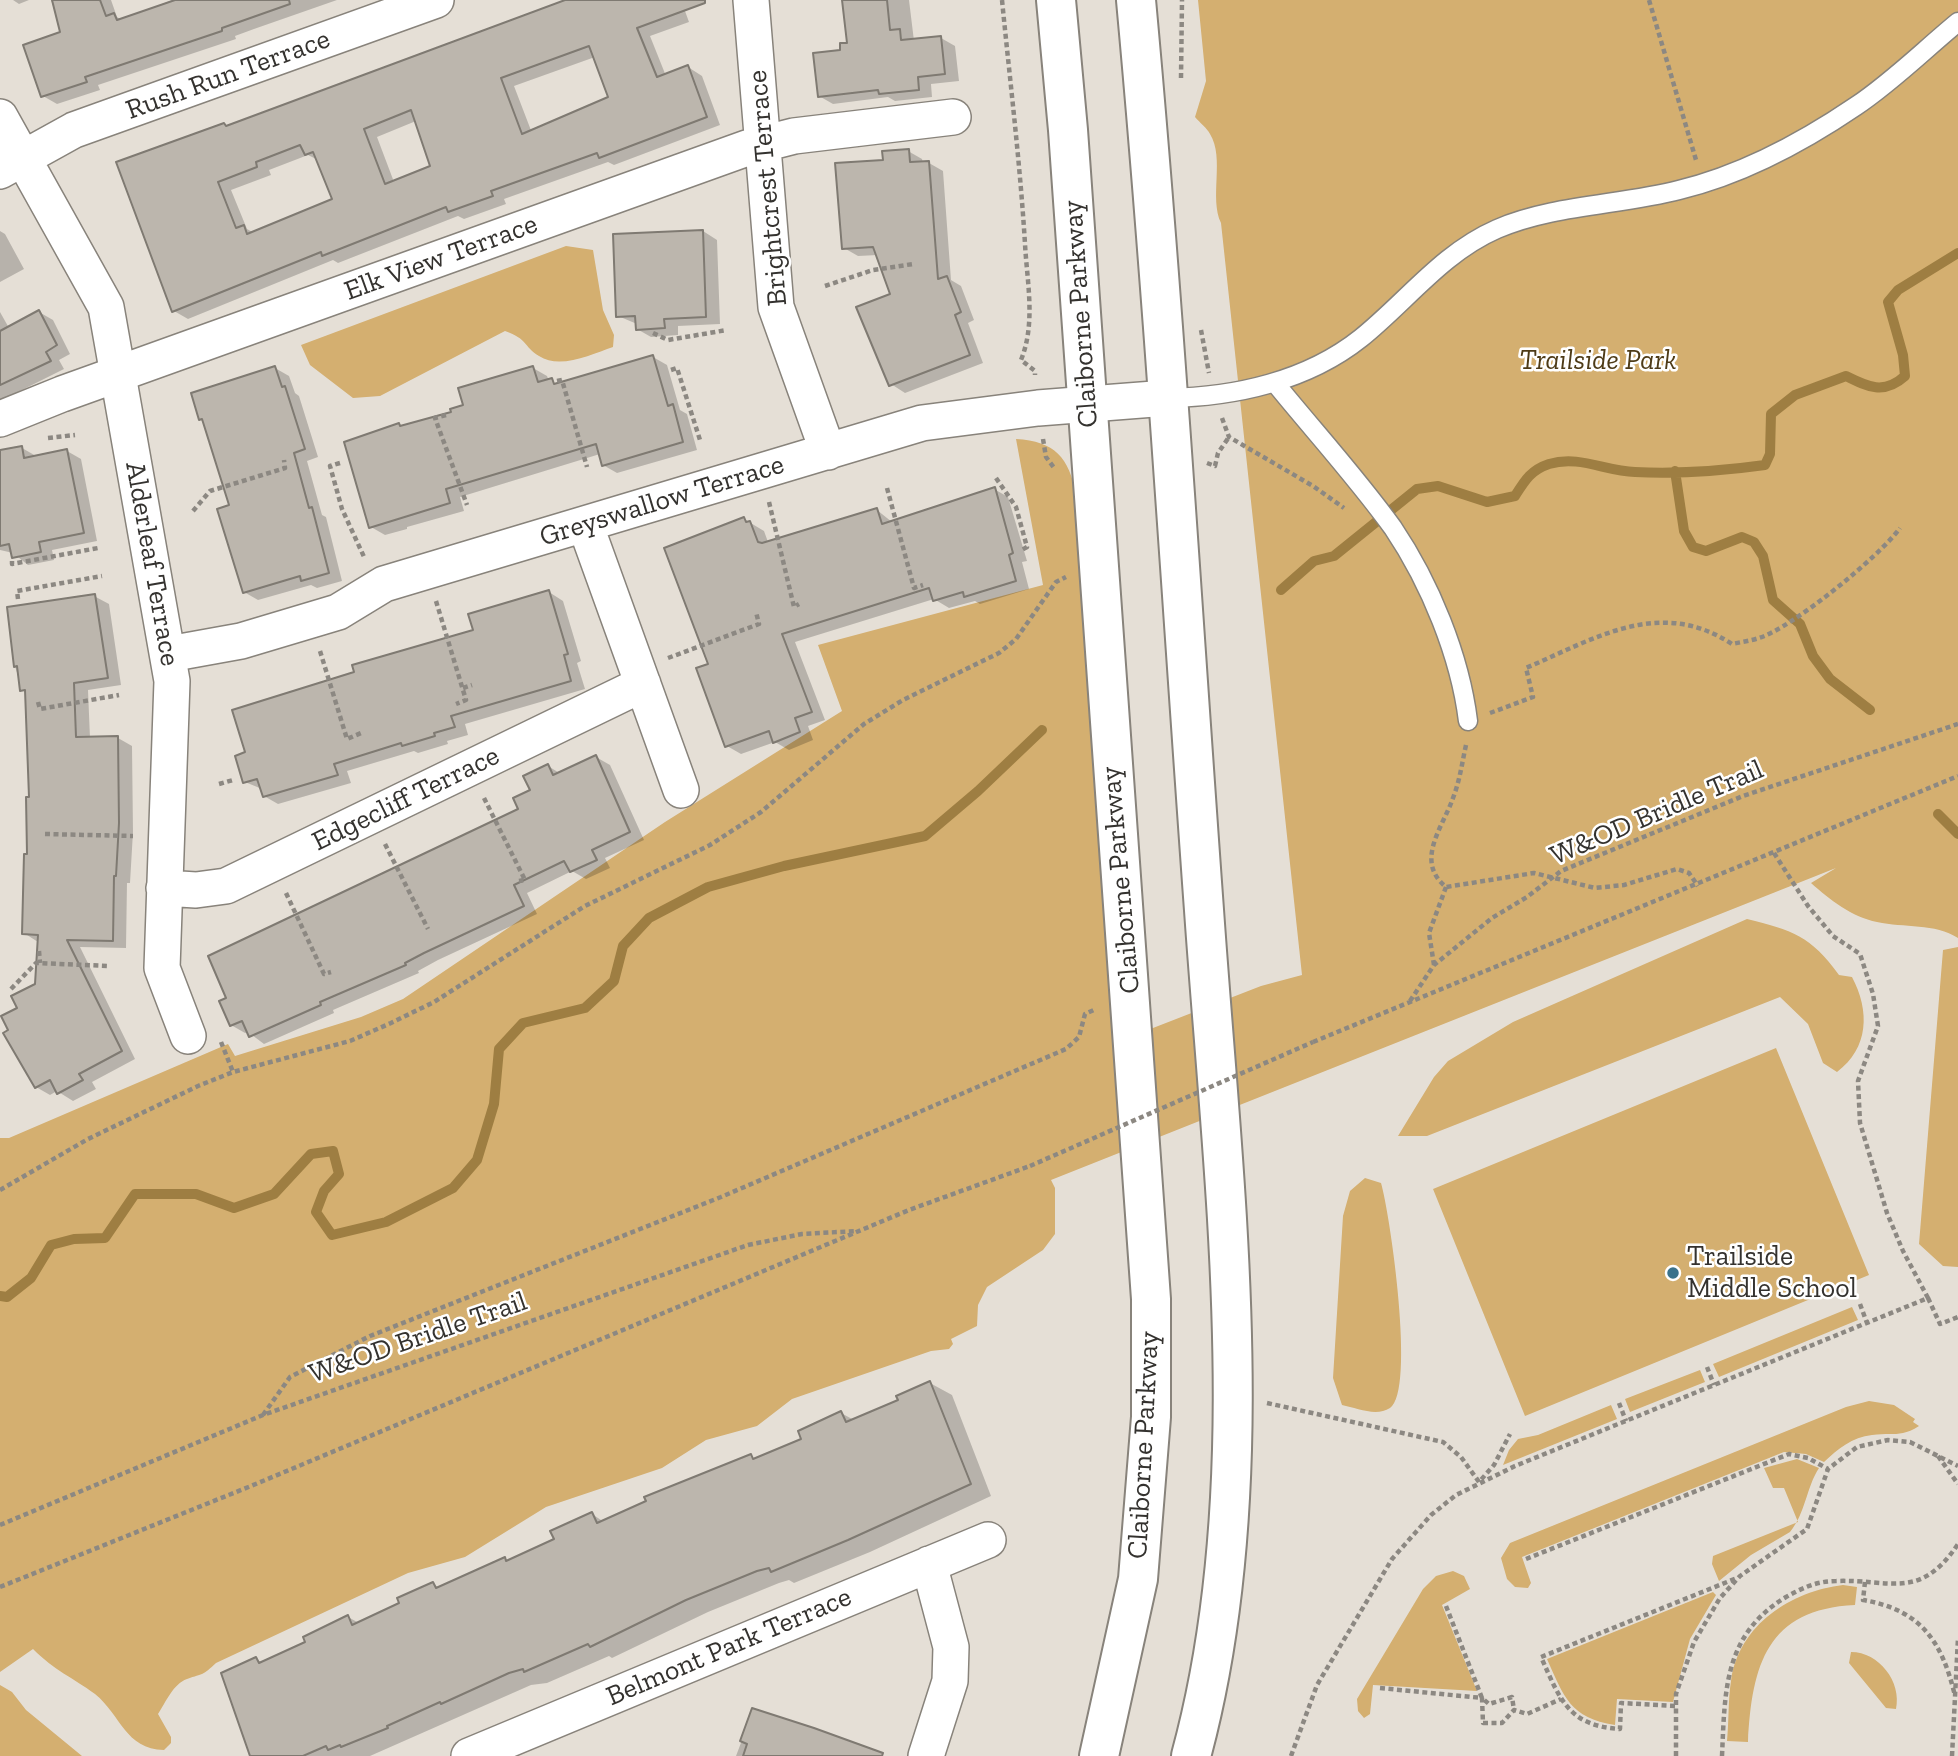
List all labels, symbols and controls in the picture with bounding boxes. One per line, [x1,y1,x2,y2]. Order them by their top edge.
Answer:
street label: Rush Run Terrace [121,23,335,127]
street label: Brightcrest Terrace [741,69,795,307]
street label: Claiborne Parkway [1056,199,1106,429]
street label: Elk View Terrace [340,208,542,308]
park label: Trailside Park [1520,344,1676,378]
street label: Greyswallow Terrace [536,448,788,554]
street label: Alderleaf Terrace [117,459,187,669]
street label: Edgecliff Terrace [307,739,505,859]
street label: W&OD Bridle Trail [1545,753,1769,873]
street label: Claiborne Parkway [1094,765,1148,995]
place label: Trailside Middle School [1687,1240,1857,1306]
marker: Trailside Middle School [1665,1265,1681,1281]
street label: W&OD Bridle Trail [305,1285,531,1391]
street label: Claiborne Parkway [1121,1330,1167,1560]
street label: Belmont Park Terrace [602,1580,856,1714]

